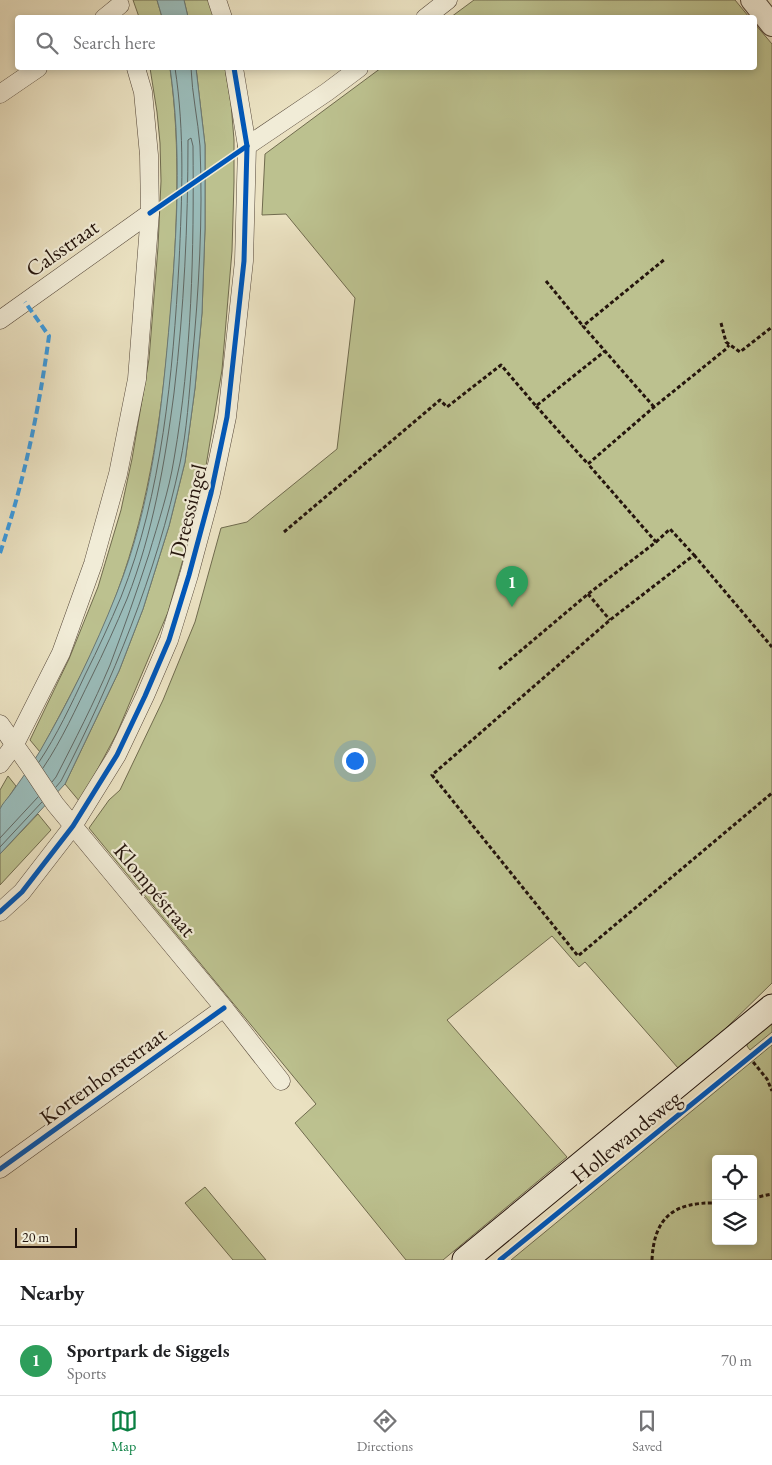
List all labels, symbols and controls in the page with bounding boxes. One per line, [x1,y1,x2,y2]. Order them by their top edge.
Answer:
search box [15,15,757,70]
icon: search [33,29,61,57]
text: Search here [73,30,155,55]
street label: Calsstraat [20,212,104,284]
street label: Dreessingel [162,461,214,561]
pin: 1 [496,566,528,607]
your location [342,748,368,774]
street label: Klompéstraat [107,837,203,943]
street label: Kortenhorststraat [34,1020,172,1132]
street label: Hollewandsweg [565,1083,687,1190]
map controls [712,1155,757,1245]
button: locate [712,1155,757,1200]
button: layers [712,1200,757,1245]
scale bar [15,1225,78,1248]
text: 20 m [22,1228,49,1246]
text: Nearby [20,1279,84,1306]
text: Sportpark de Siggels [67,1338,230,1363]
text: 1 [32,1350,40,1371]
text: 70 m [721,1350,752,1371]
text: Sports [67,1363,106,1384]
tab: Map [110,1407,138,1455]
tab: Directions [357,1407,413,1455]
tab: Saved [632,1407,662,1455]

